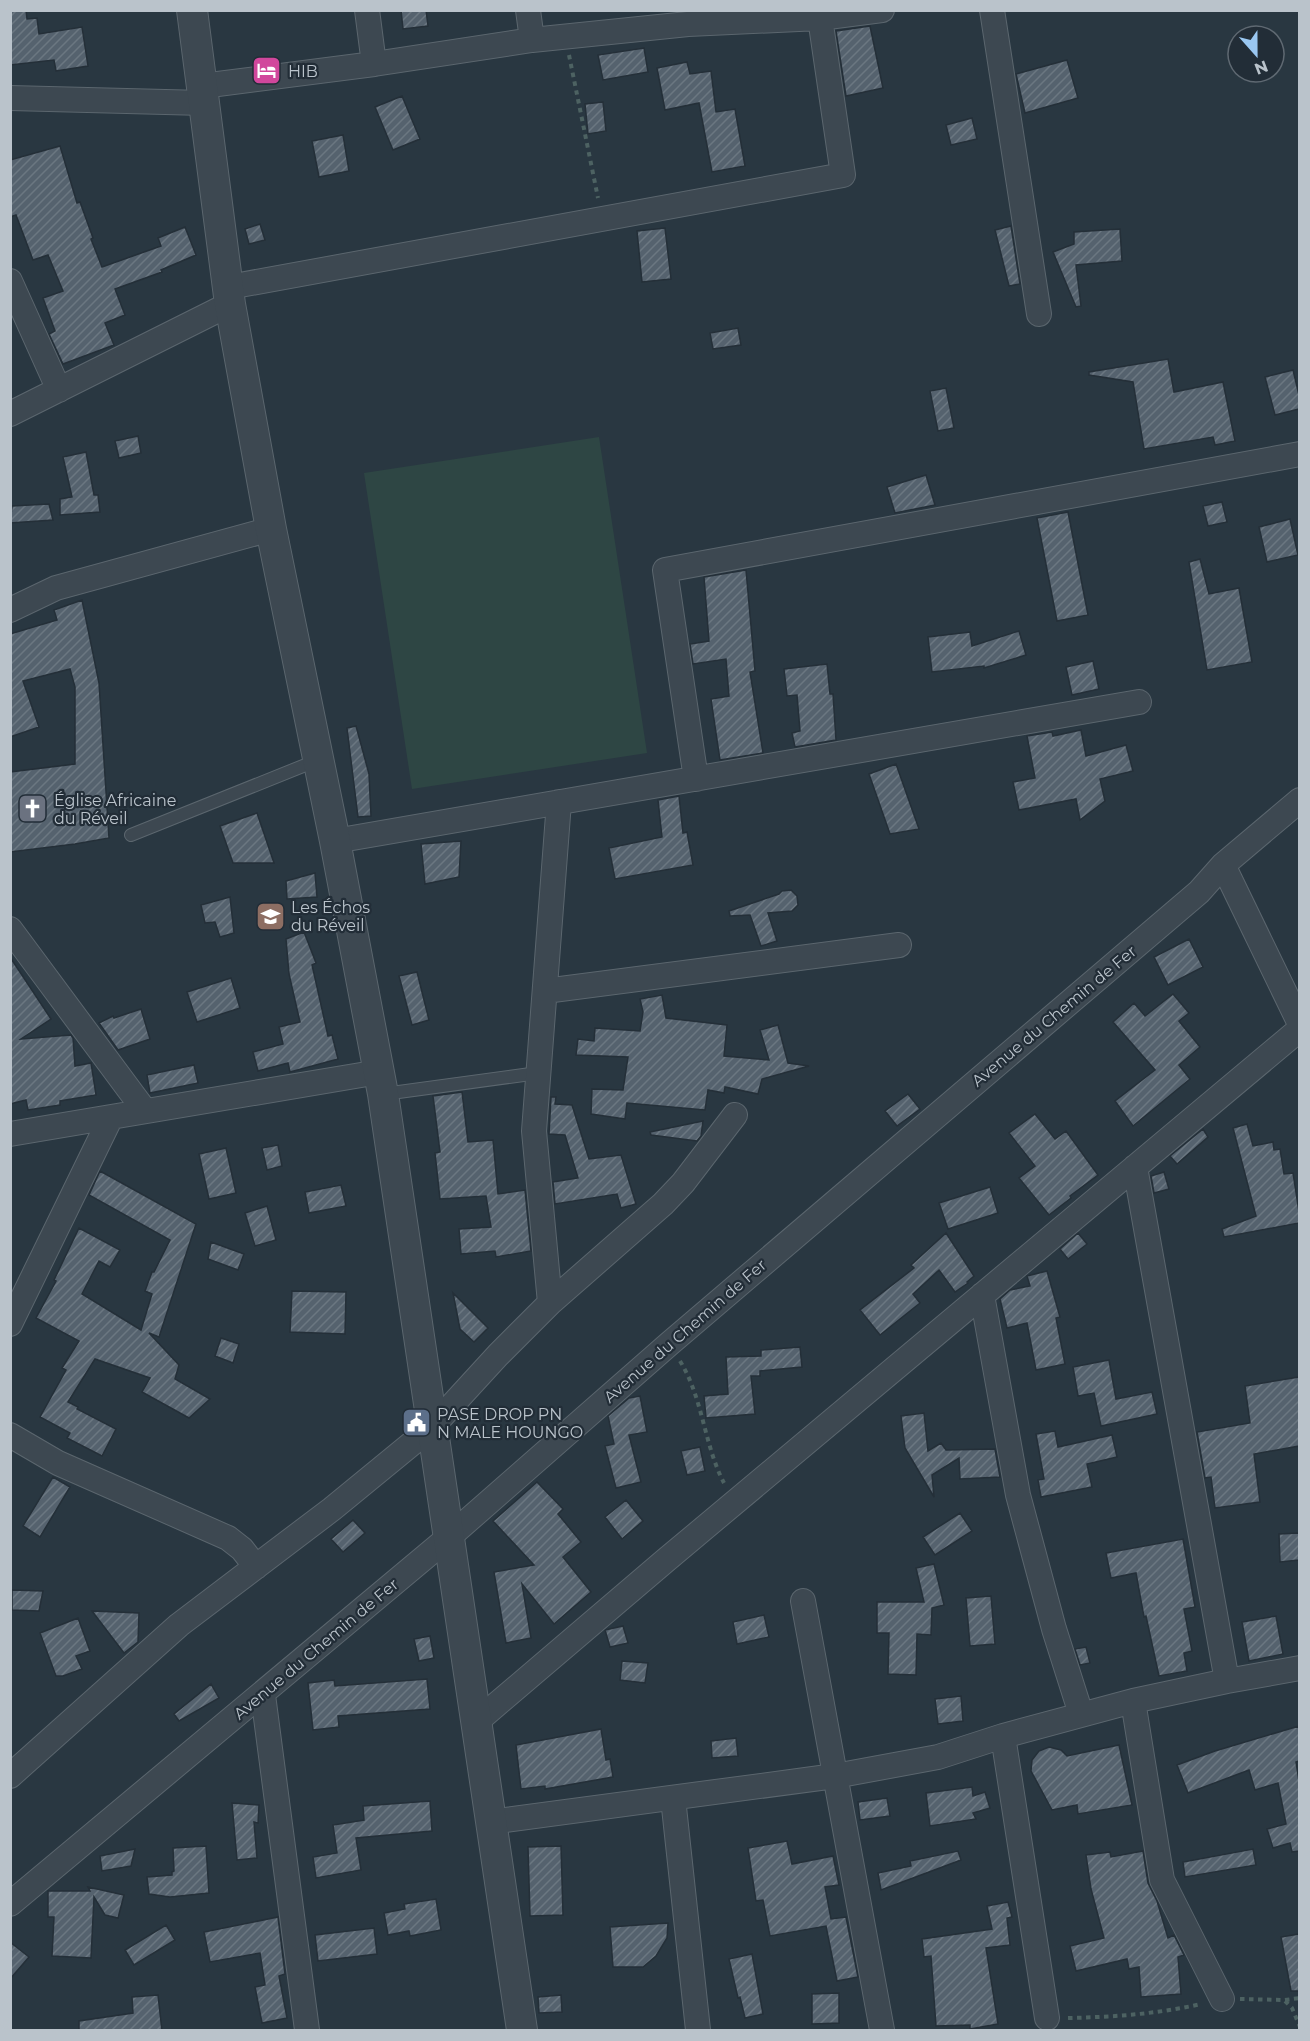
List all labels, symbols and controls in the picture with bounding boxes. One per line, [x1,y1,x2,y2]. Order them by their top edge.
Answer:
north arrow [1226,24,1286,84]
hotel icon: HIB [251,55,283,87]
text: N [1252,56,1271,79]
place label: HIB [288,62,318,81]
place label: Église Africaine du Réveil [54,791,177,828]
church icon: Église Africaine du Réveil [17,793,49,825]
place label: Les Échos du Réveil [291,898,370,935]
school or university icon: Les Échos du Réveil [254,900,286,932]
street label: Avenue du Chemin de Fer [968,942,1140,1090]
street label: Avenue du Chemin de Fer [600,1255,770,1407]
place label: PASE DROP PN N MALE HOUNGO [437,1405,583,1442]
public building icon: PASE DROP PN N MALE HOUNGO [400,1407,432,1439]
street label: Avenue du Chemin de Fer [230,1575,402,1723]

